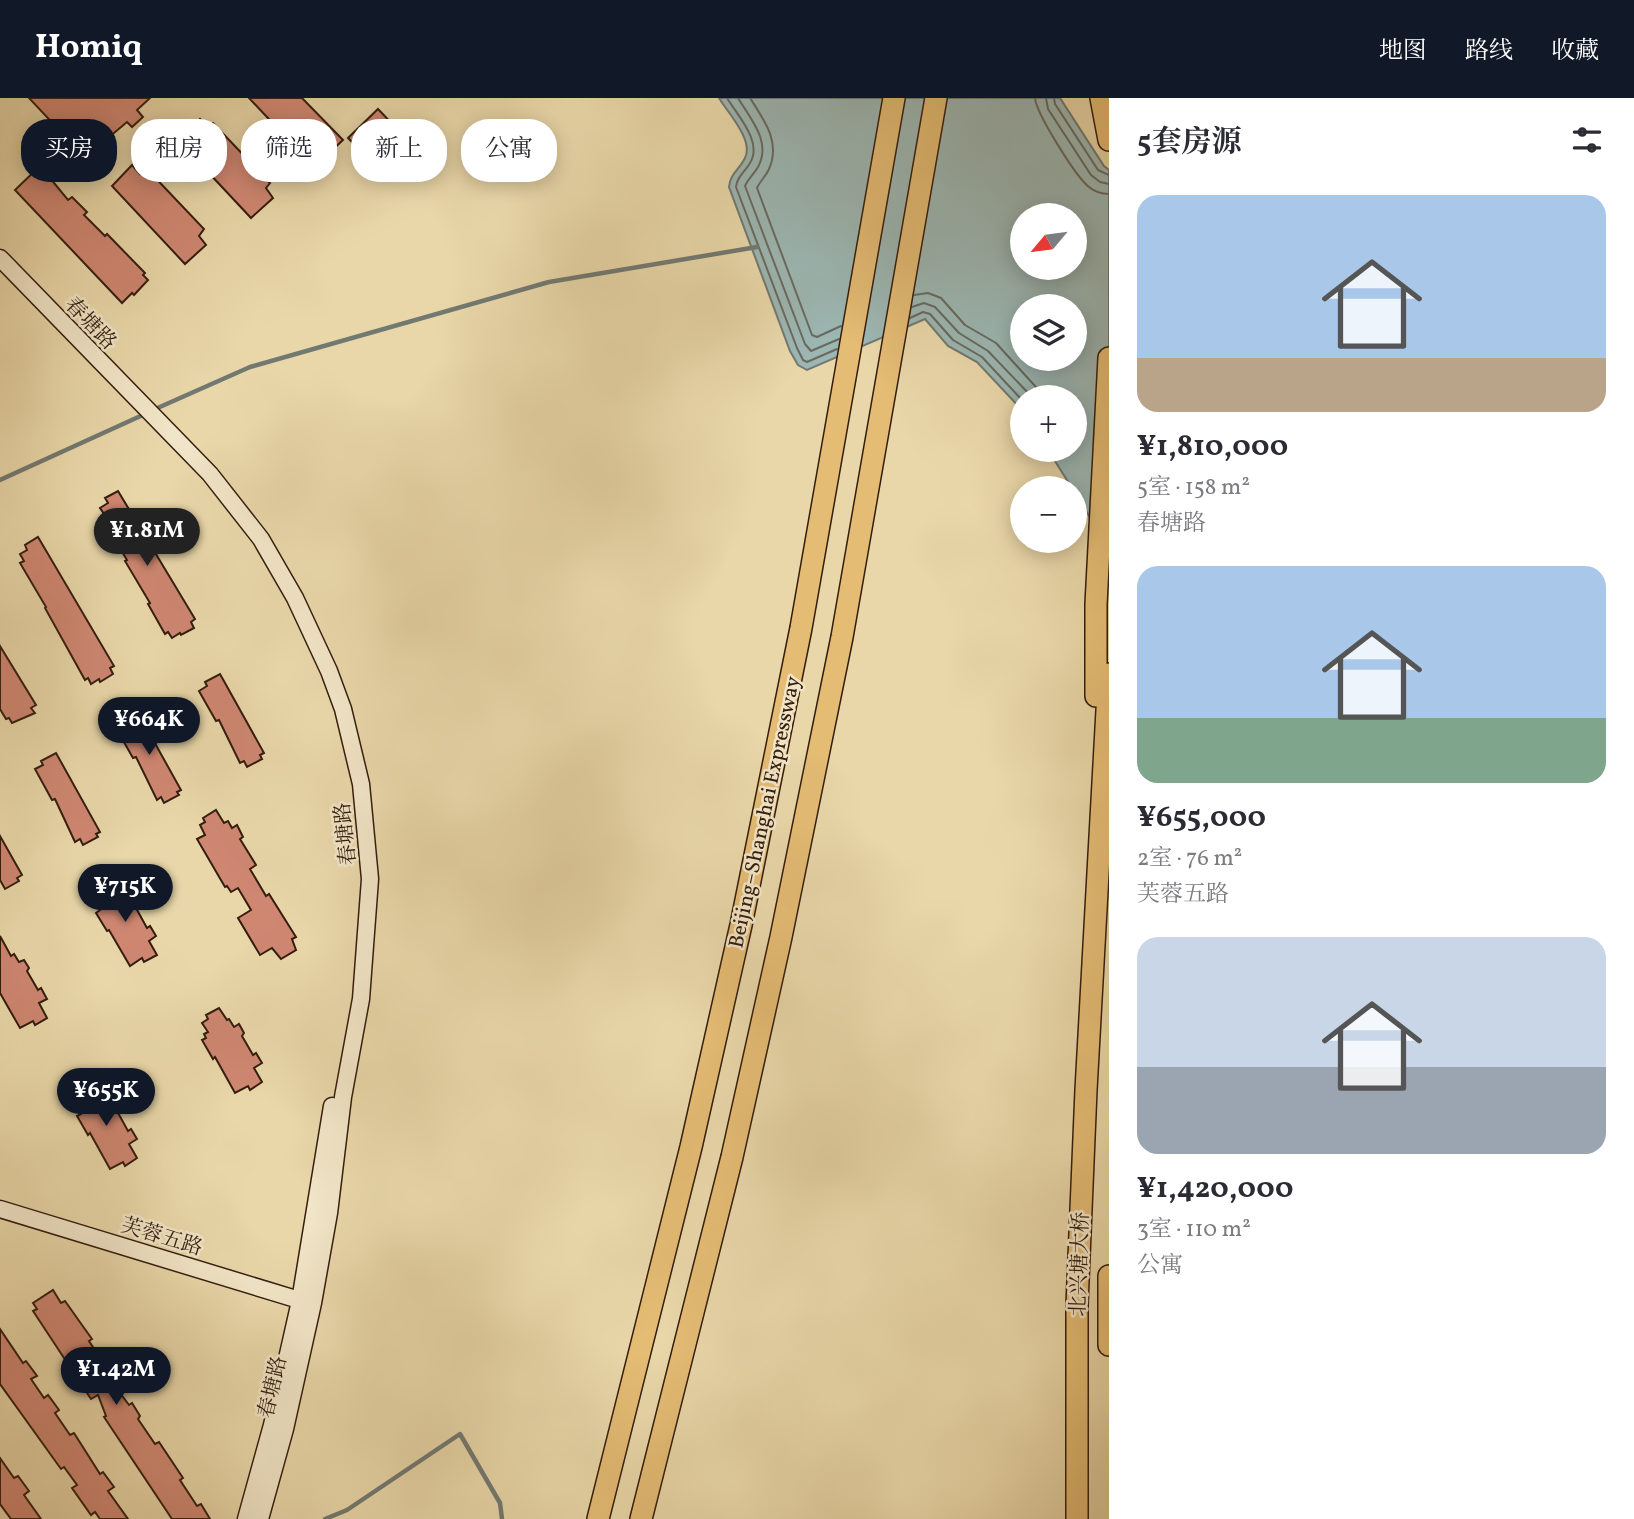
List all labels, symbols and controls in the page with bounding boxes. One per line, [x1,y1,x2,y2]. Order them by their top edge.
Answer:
text: Homiq [35,26,142,72]
text: 地图 [1379,35,1427,69]
text: 路线 [1465,35,1513,69]
text: 收藏 [1551,35,1599,69]
chip: 买房 [21,119,117,182]
chip: 租房 [131,119,227,182]
chip: 筛选 [241,119,337,182]
chip: 新上 [351,119,447,182]
chip: 公寓 [461,119,557,182]
icon: filters [1568,121,1606,159]
text: 5套房源 [1137,122,1241,164]
north arrow [1010,203,1087,280]
map controls [1010,203,1087,553]
icon: home [1309,241,1435,367]
street label: 春塘路 [58,291,122,357]
button: layers [1010,294,1087,371]
button: + [1010,385,1087,462]
text: ¥1,810,000 [1137,426,1288,468]
text: 5室 · 158 m² [1137,472,1250,504]
button: − [1010,476,1087,553]
pin: ¥1.81M [90,508,204,568]
text: 春塘路 [1137,508,1206,540]
text: ¥1.81M [110,515,184,547]
icon: home [1309,612,1435,738]
street label: Beijing–Shanghai Expressway [722,673,809,951]
pin: ¥664K [100,698,198,757]
text: ¥664K [114,704,184,736]
text: ¥655,000 [1137,797,1266,839]
street label: 春塘路 [329,801,364,867]
text: 2室 · 76 m² [1137,843,1242,875]
pin: ¥715K [76,864,174,924]
text: ¥715K [94,871,156,903]
text: 芙蓉五路 [1137,879,1229,911]
icon: home [1309,983,1435,1109]
pin: ¥655K [57,1068,155,1128]
text: ¥655K [73,1075,139,1107]
text: ¥1,420,000 [1137,1168,1294,1210]
street label: 芙蓉五路 [117,1211,206,1264]
street label: 北兴塘大桥 [1064,1211,1097,1317]
text: 3室 · 110 m² [1137,1214,1251,1246]
text: 公寓 [1137,1250,1183,1282]
pin: ¥1.42M [59,1348,173,1407]
street label: 春塘路 [252,1353,295,1421]
text: ¥1.42M [77,1354,155,1386]

